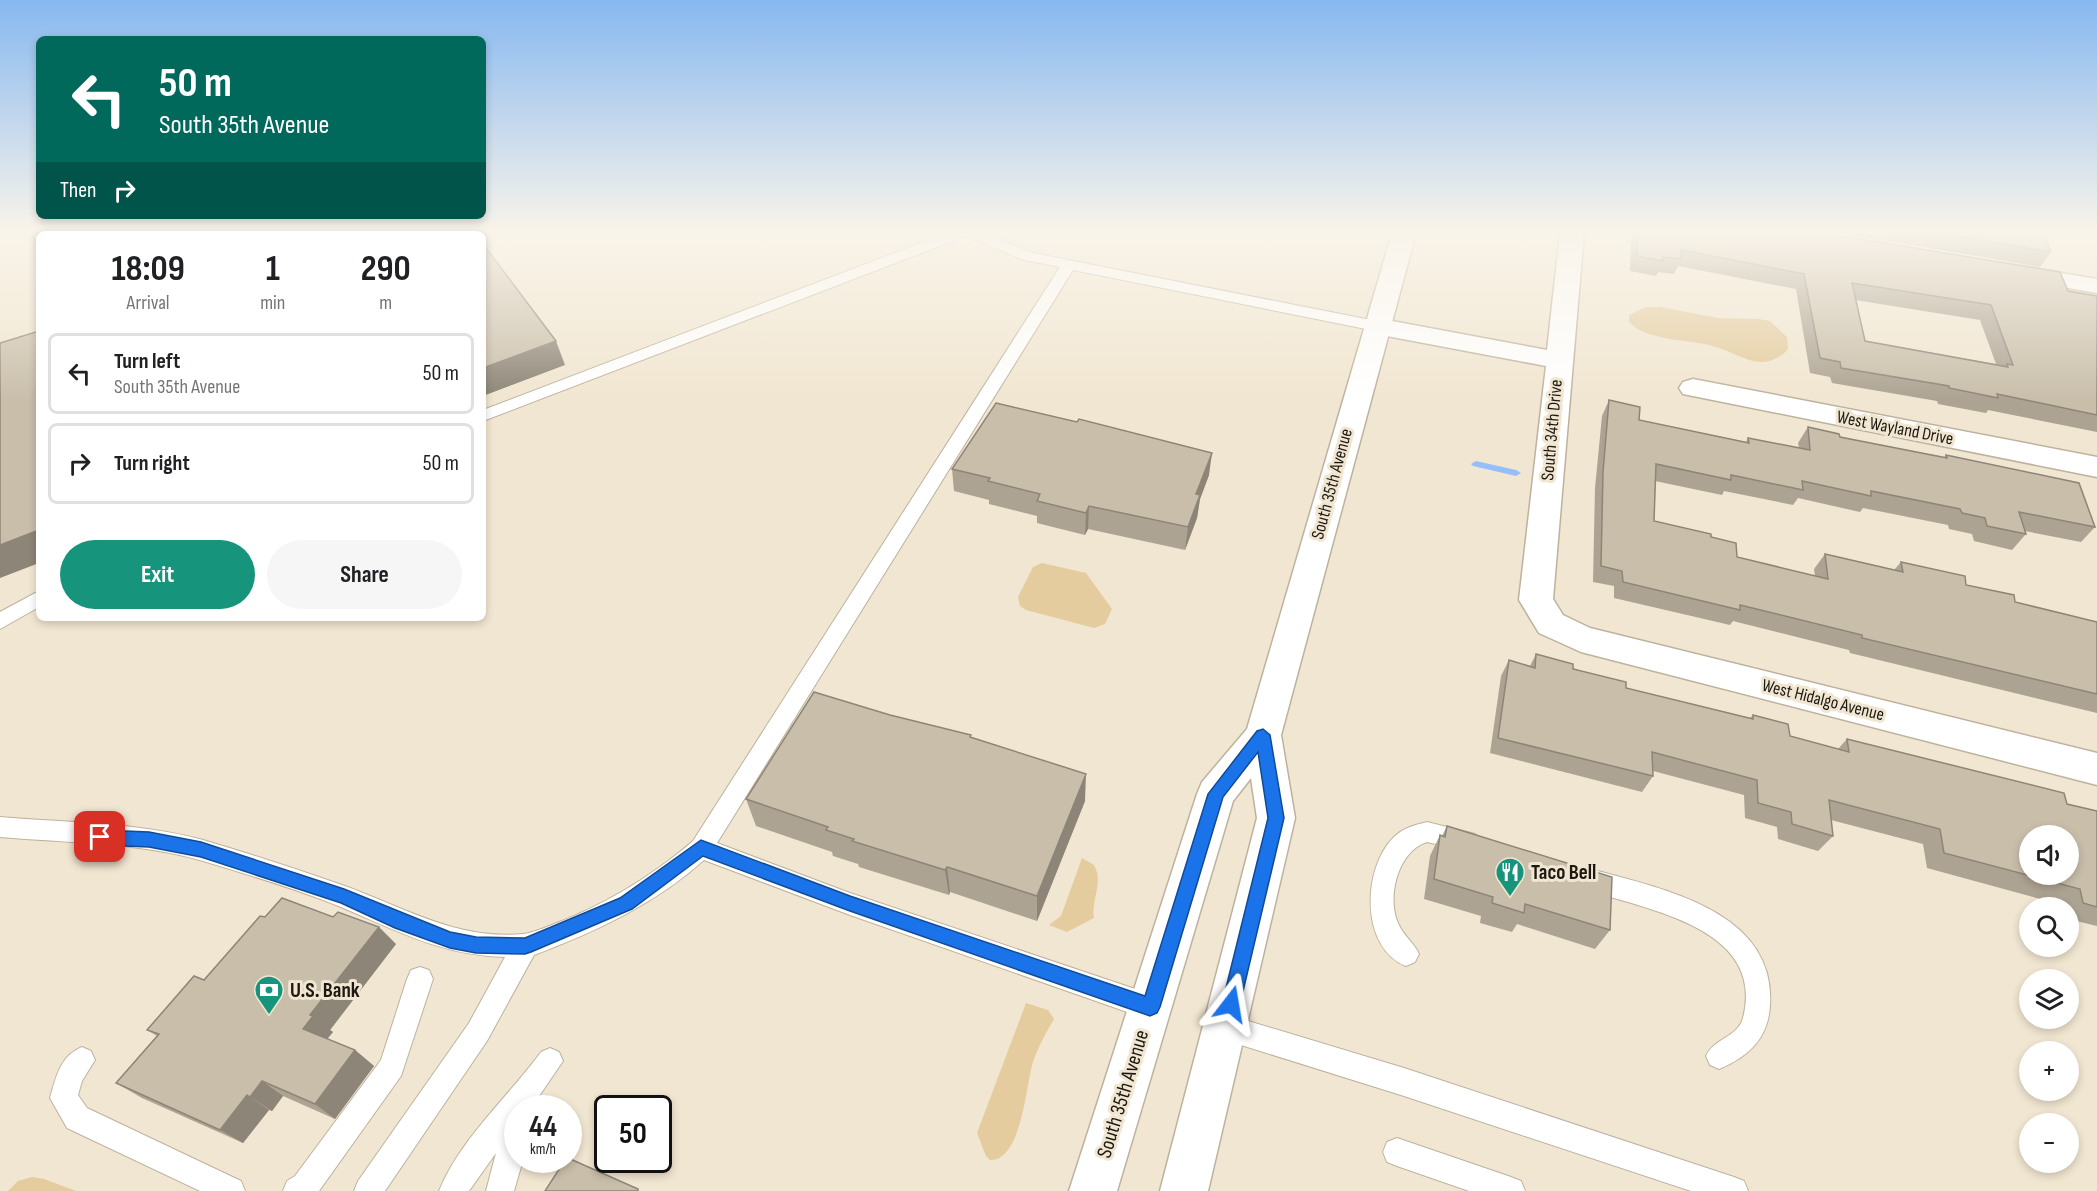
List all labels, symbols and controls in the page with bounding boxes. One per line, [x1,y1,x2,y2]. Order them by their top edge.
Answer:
text: 50 m [159,58,232,109]
icon: left [60,60,138,138]
text: South 35th Avenue [159,109,329,141]
icon: right [108,174,141,207]
text: Then [60,177,96,204]
text: 18:09 [111,248,185,291]
text: 1 [266,248,280,291]
text: 290 [361,248,411,291]
text: Arrival [127,291,170,315]
text: min [260,291,285,315]
text: m [379,291,392,315]
text: Turn left [114,348,180,375]
icon: left [63,357,96,390]
text: 50 m [423,360,459,387]
text: South 35th Avenue [114,375,240,399]
street label: South 34th Drive [1537,379,1567,481]
street label: West Wayland Drive [1835,406,1955,450]
street label: South 35th Avenue [1307,426,1357,542]
icon: right [63,447,96,480]
text: Turn right [114,450,190,477]
text: 50 m [423,450,459,477]
button: Exit [60,540,255,609]
button: Share [267,540,462,609]
street label: West Hidalgo Avenue [1760,675,1886,725]
pin [74,811,125,862]
icon: arrive [83,820,116,853]
map controls [2019,825,2079,1173]
button: sound [2019,825,2079,885]
restaurant icon: Taco Bell [1494,856,1526,898]
place label: Taco Bell [1531,860,1596,885]
button: search [2019,897,2079,957]
button: layers [2019,969,2079,1029]
position arrow [1199,972,1263,1036]
bank icon: U.S. Bank [253,974,285,1016]
place label: U.S. Bank [290,978,360,1003]
street label: South 35th Avenue [1092,1027,1154,1161]
button: + [2019,1041,2079,1101]
speed limit sign: 50 [594,1095,672,1173]
text: 44 [529,1109,557,1145]
button: − [2019,1113,2079,1173]
text: km/h [530,1140,556,1159]

